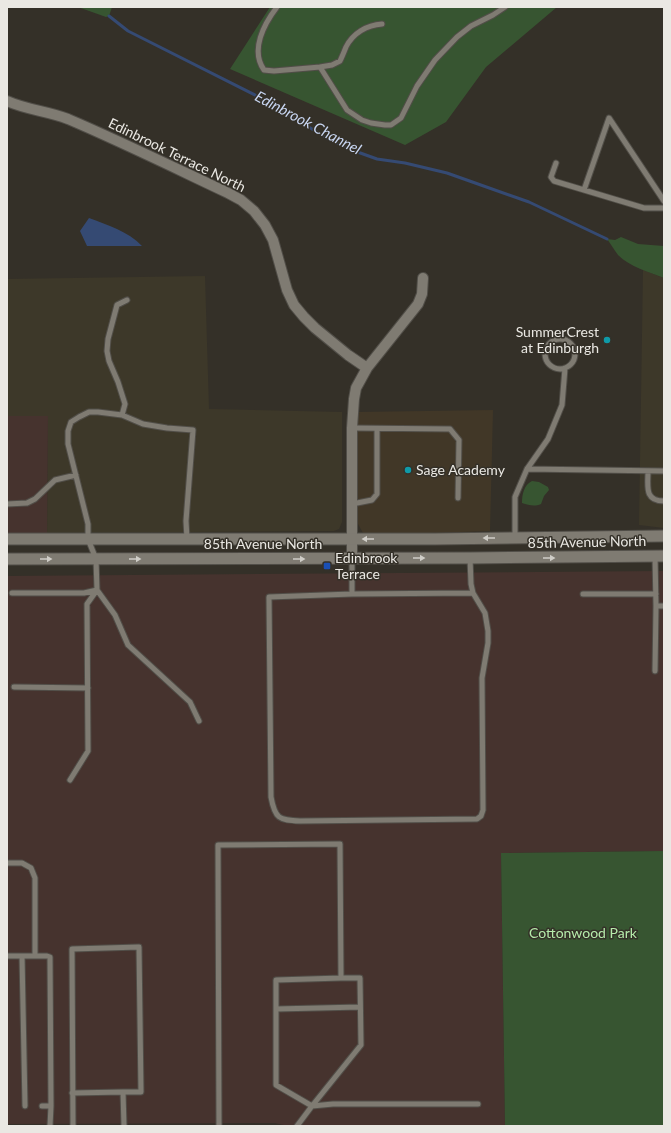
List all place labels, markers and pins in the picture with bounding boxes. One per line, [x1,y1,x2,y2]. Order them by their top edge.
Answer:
place label: SummerCrest at Edinburgh [516,323,599,356]
marker: SummerCrest at Edinburgh [602,335,612,345]
place label: Sage Academy [416,461,506,478]
marker: Sage Academy [403,465,413,475]
place label: Edinbrook Terrace [335,549,398,582]
marker: Edinbrook Terrace [322,561,332,571]

